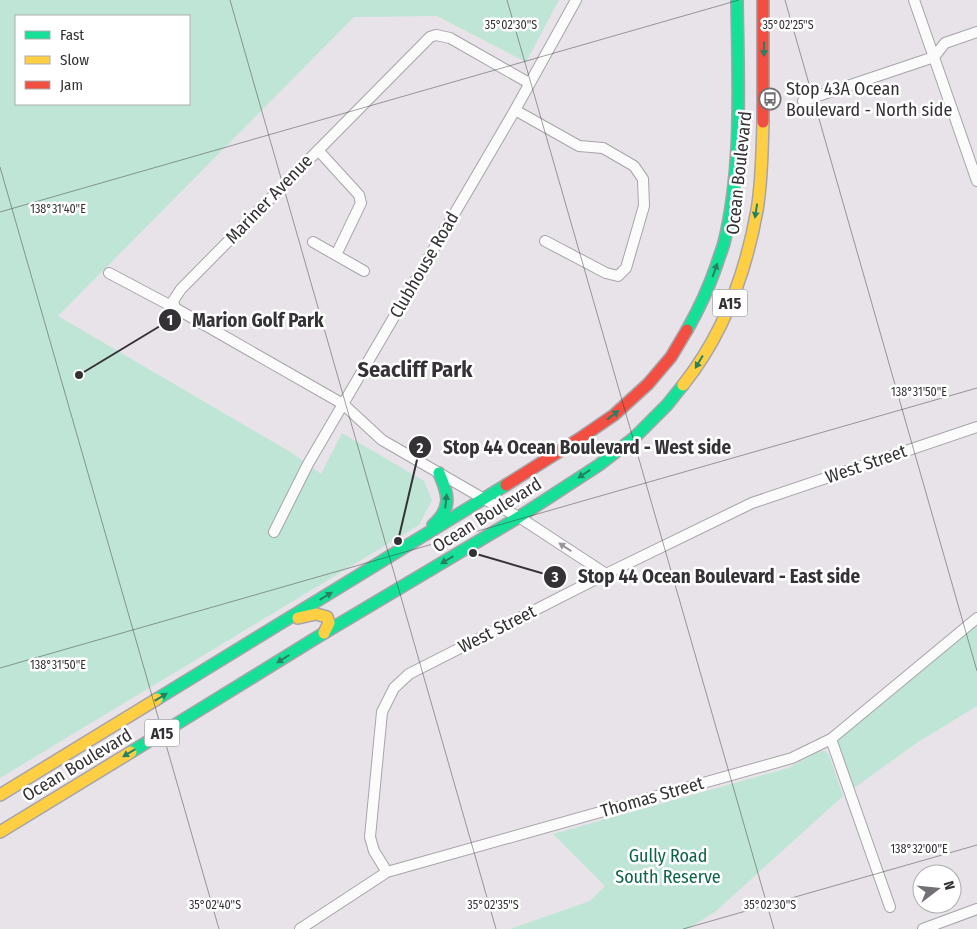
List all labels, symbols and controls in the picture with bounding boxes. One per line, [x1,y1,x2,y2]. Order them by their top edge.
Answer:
legend [15,15,190,105]
text: 35°02'30"S [485,18,537,32]
text: 35°02'25"S [762,18,814,32]
text: Fast [60,26,84,44]
one-way arrow [760,41,768,57]
text: Slow [60,51,89,69]
text: Jam [60,76,83,94]
place label: Stop 43A Ocean Boulevard - North side [786,78,952,121]
bus stop icon: Stop 43A Ocean Boulevard - North side [758,87,782,111]
street label: Ocean Boulevard [722,110,756,236]
street label: Mariner Avenue [221,150,317,248]
text: 138°31'40"E [30,202,86,216]
one-way arrow [752,203,760,219]
street label: Clubhouse Road [385,208,463,322]
one-way arrow [711,262,719,277]
road number: A15 [712,290,748,316]
callout: Marion Golf Park [157,303,333,337]
text: Marion Golf Park [192,309,324,332]
text: 1 [167,311,173,329]
one-way arrow [695,355,704,368]
district label: Seacliff Park [358,356,473,383]
text: 138°31'50"E [891,385,947,399]
one-way arrow [606,410,620,420]
callout: Stop 44 Ocean Boulevard - West side [408,430,741,464]
text: Stop 44 Ocean Boulevard - West side [443,436,731,459]
text: 2 [416,439,424,457]
street label: West Street [823,440,910,488]
one-way arrow [578,470,591,479]
street label: Ocean Boulevard [429,473,545,557]
one-way arrow [442,493,450,509]
one-way arrow [559,542,572,552]
one-way arrow [441,555,454,564]
callout: Stop 44 Ocean Boulevard - East side [543,560,870,594]
text: Stop 44 Ocean Boulevard - East side [578,565,860,588]
text: 3 [550,568,559,586]
one-way arrow [319,591,332,600]
street label: West Street [454,600,540,658]
one-way arrow [276,654,289,663]
text: 138°31'50"E [30,658,86,672]
one-way arrow [154,692,168,701]
road number: A15 [144,720,180,746]
street label: Ocean Boulevard [18,724,136,806]
one-way arrow [123,748,136,758]
street label: Thomas Street [598,772,706,822]
text: 138°32'00"E [890,842,948,856]
park label: Gully Road South Reserve [615,845,721,888]
north arrow [912,864,962,914]
text: N [940,879,958,892]
text: 35°02'40"S [189,898,241,912]
text: 35°02'35"S [467,898,519,912]
text: 35°02'30"S [744,898,796,912]

